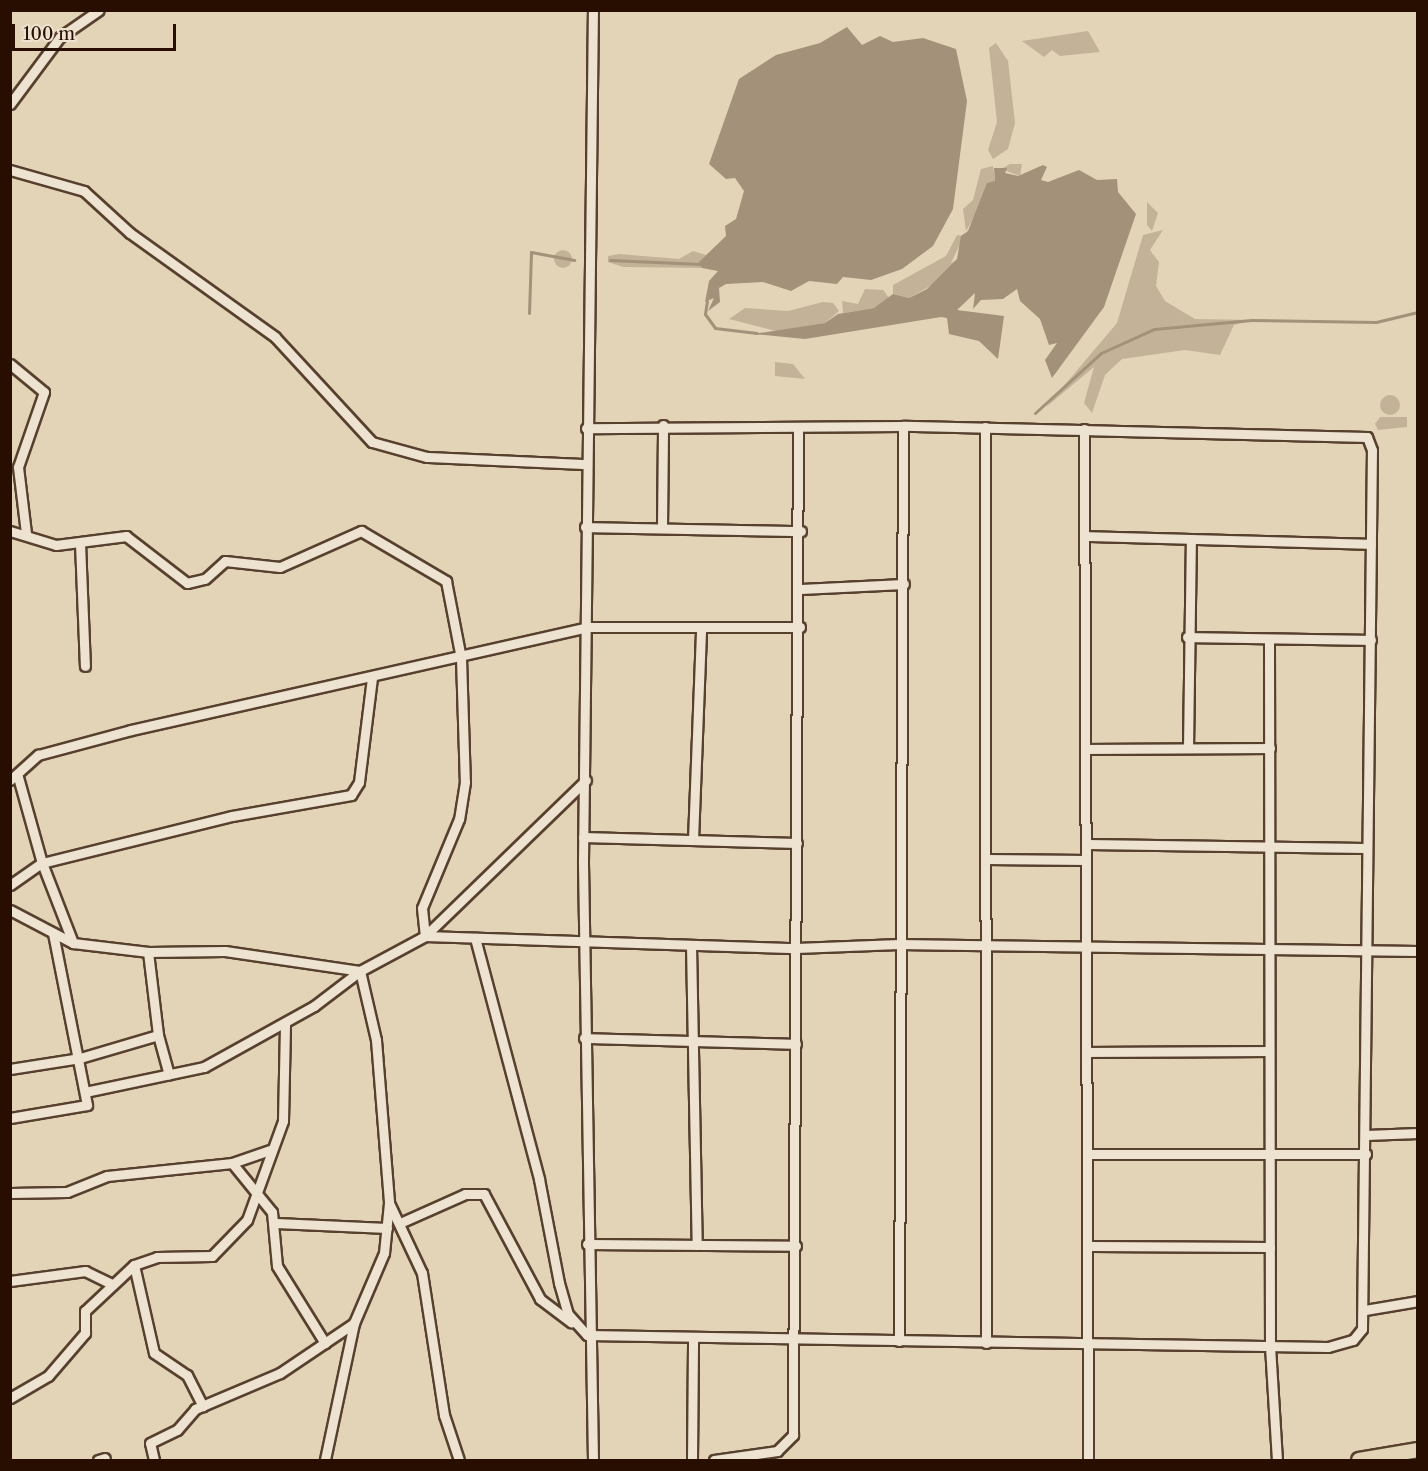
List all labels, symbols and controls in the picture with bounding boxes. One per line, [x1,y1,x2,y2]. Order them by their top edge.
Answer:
scale bar [15,12,178,50]
text: 100 m [23,23,75,45]

